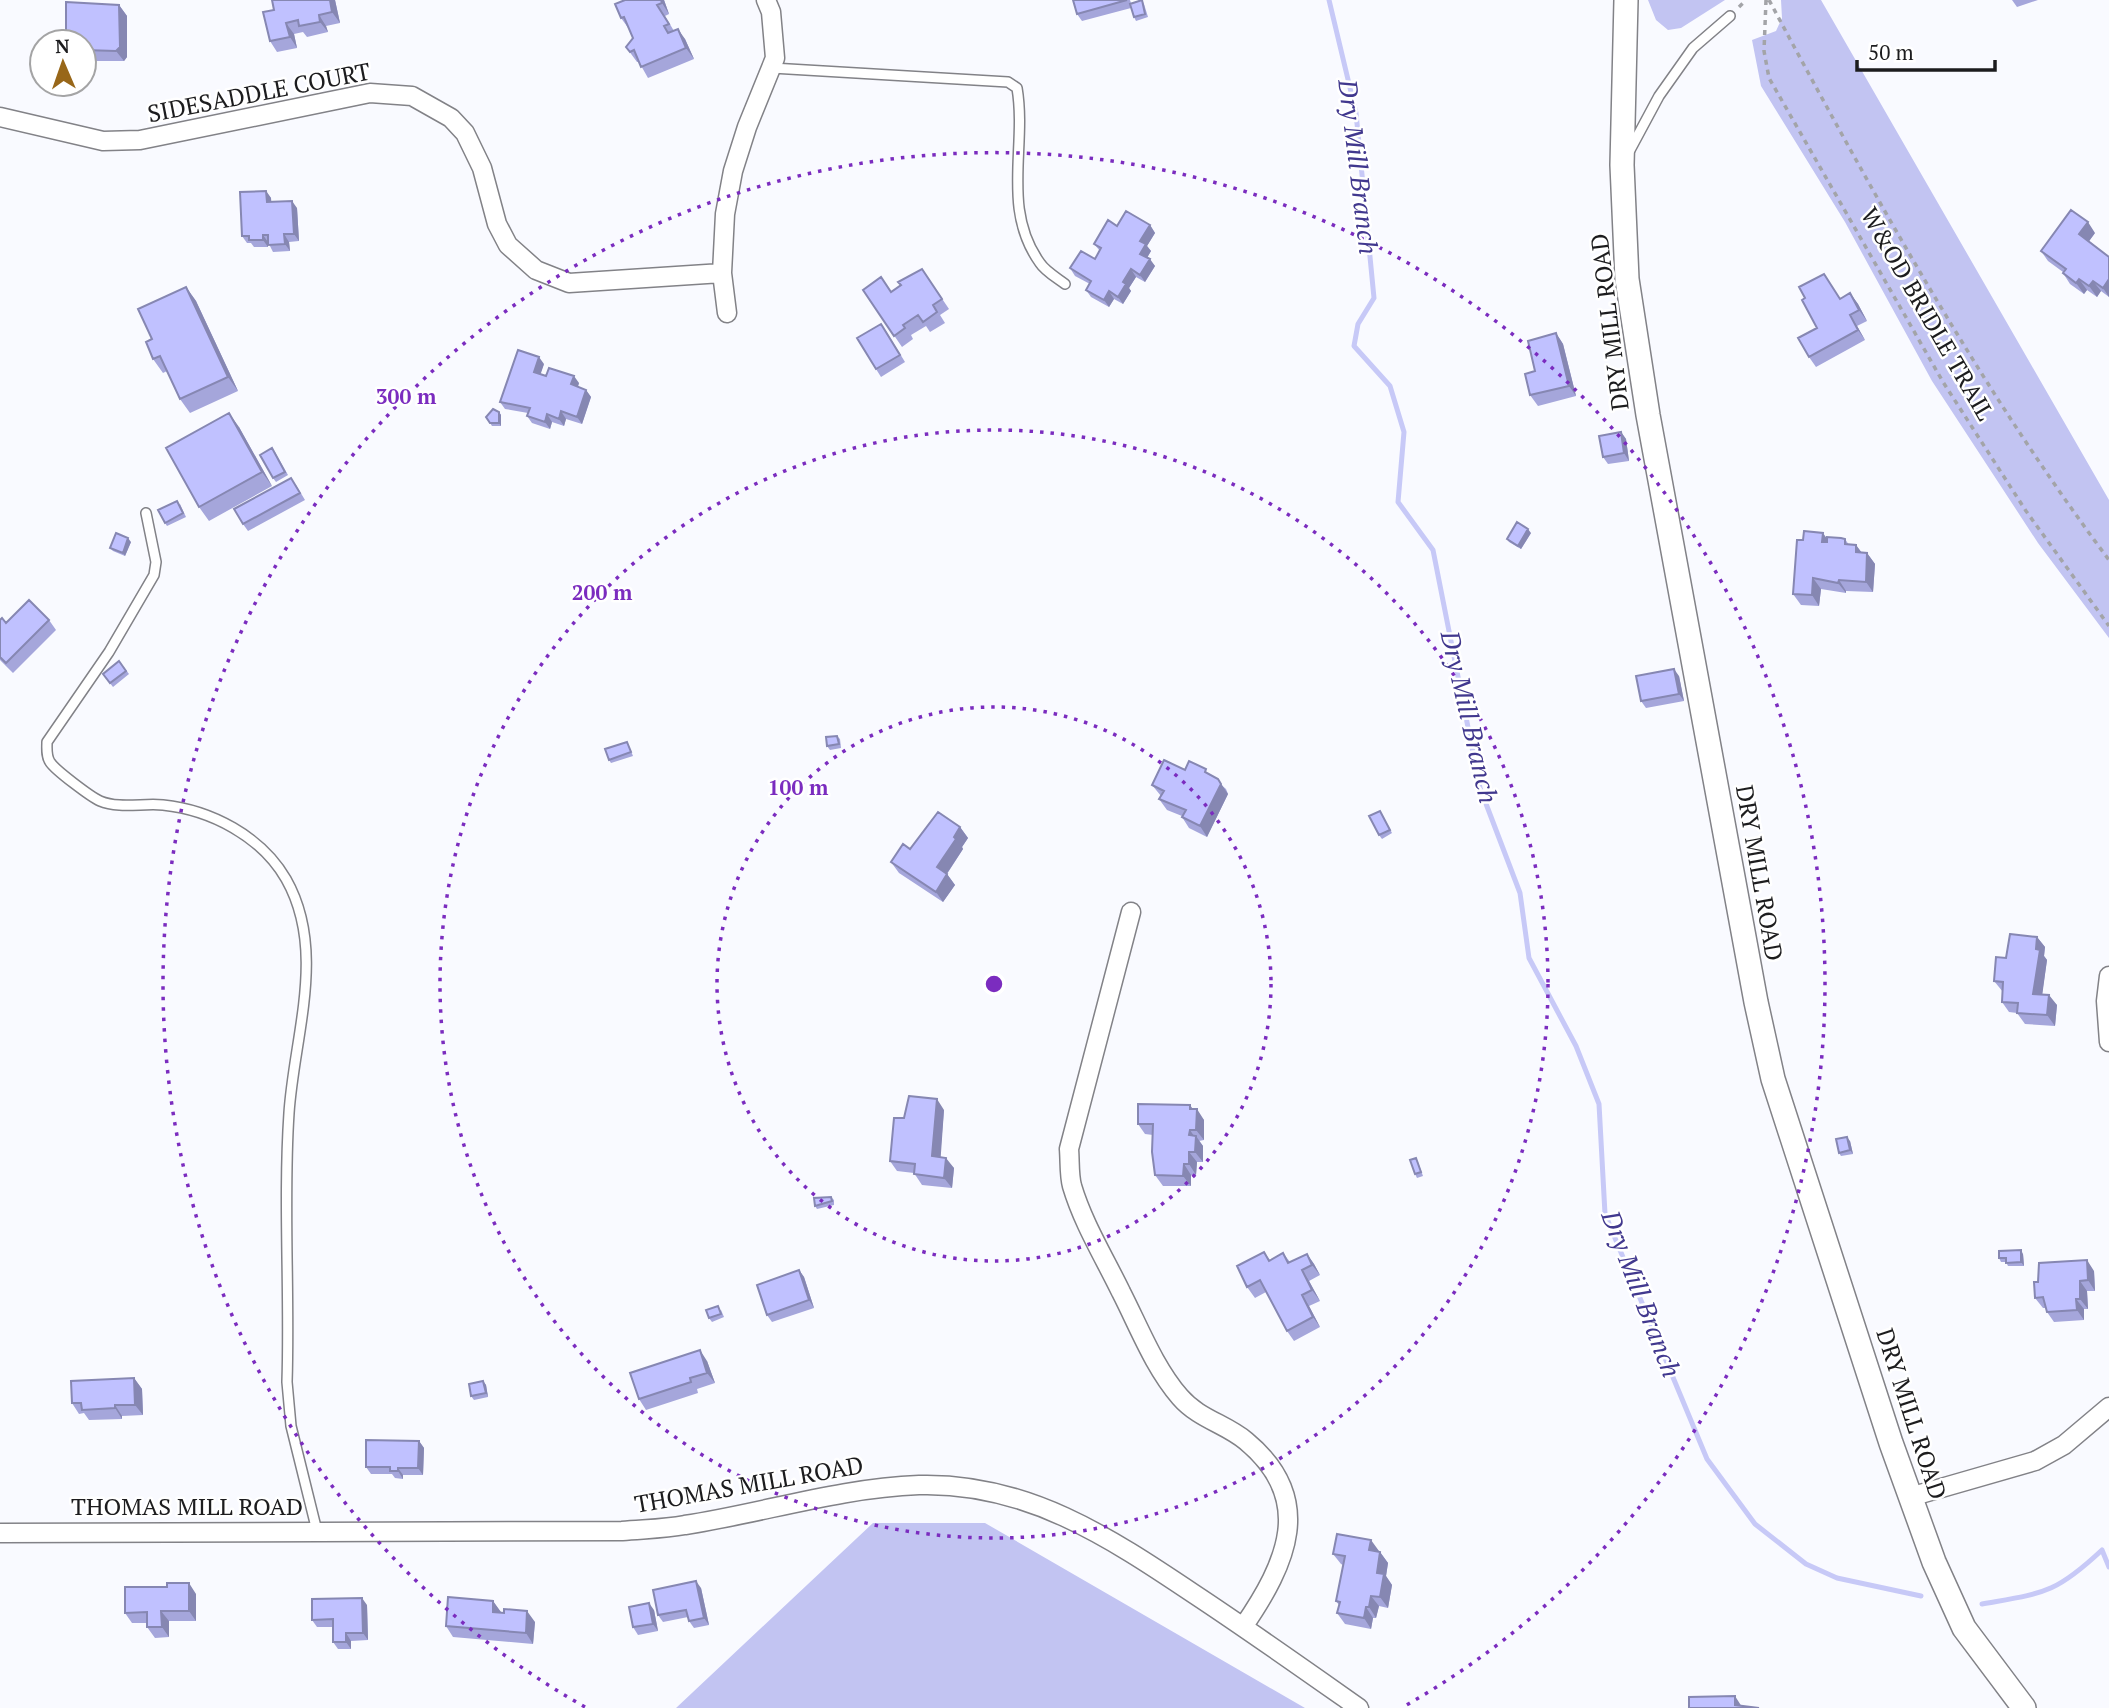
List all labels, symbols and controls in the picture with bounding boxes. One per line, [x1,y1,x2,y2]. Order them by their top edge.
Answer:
north arrow [28,28,98,98]
scale bar [1857,28,1995,72]
text: N [55,33,71,58]
text: 50 m [1868,38,1914,66]
street label: SIDESADDLE COURT [145,55,373,129]
water label: Dry Mill Branch [1331,76,1387,256]
street label: W&OD BRIDLE TRAIL [1854,201,2002,426]
street label: DRY MILL ROAD [1582,232,1636,412]
text: 300 m [376,382,437,410]
text: 200 m [572,578,633,606]
water label: Dry Mill Branch [1433,626,1506,806]
text: 100 m [768,773,829,801]
street label: DRY MILL ROAD [1729,782,1791,963]
centre of rings [982,972,1006,996]
water label: Dry Mill Branch [1594,1204,1689,1382]
street label: DRY MILL ROAD [1869,1324,1955,1503]
street label: THOMAS MILL ROAD [632,1448,866,1520]
street label: THOMAS MILL ROAD [71,1490,303,1522]

